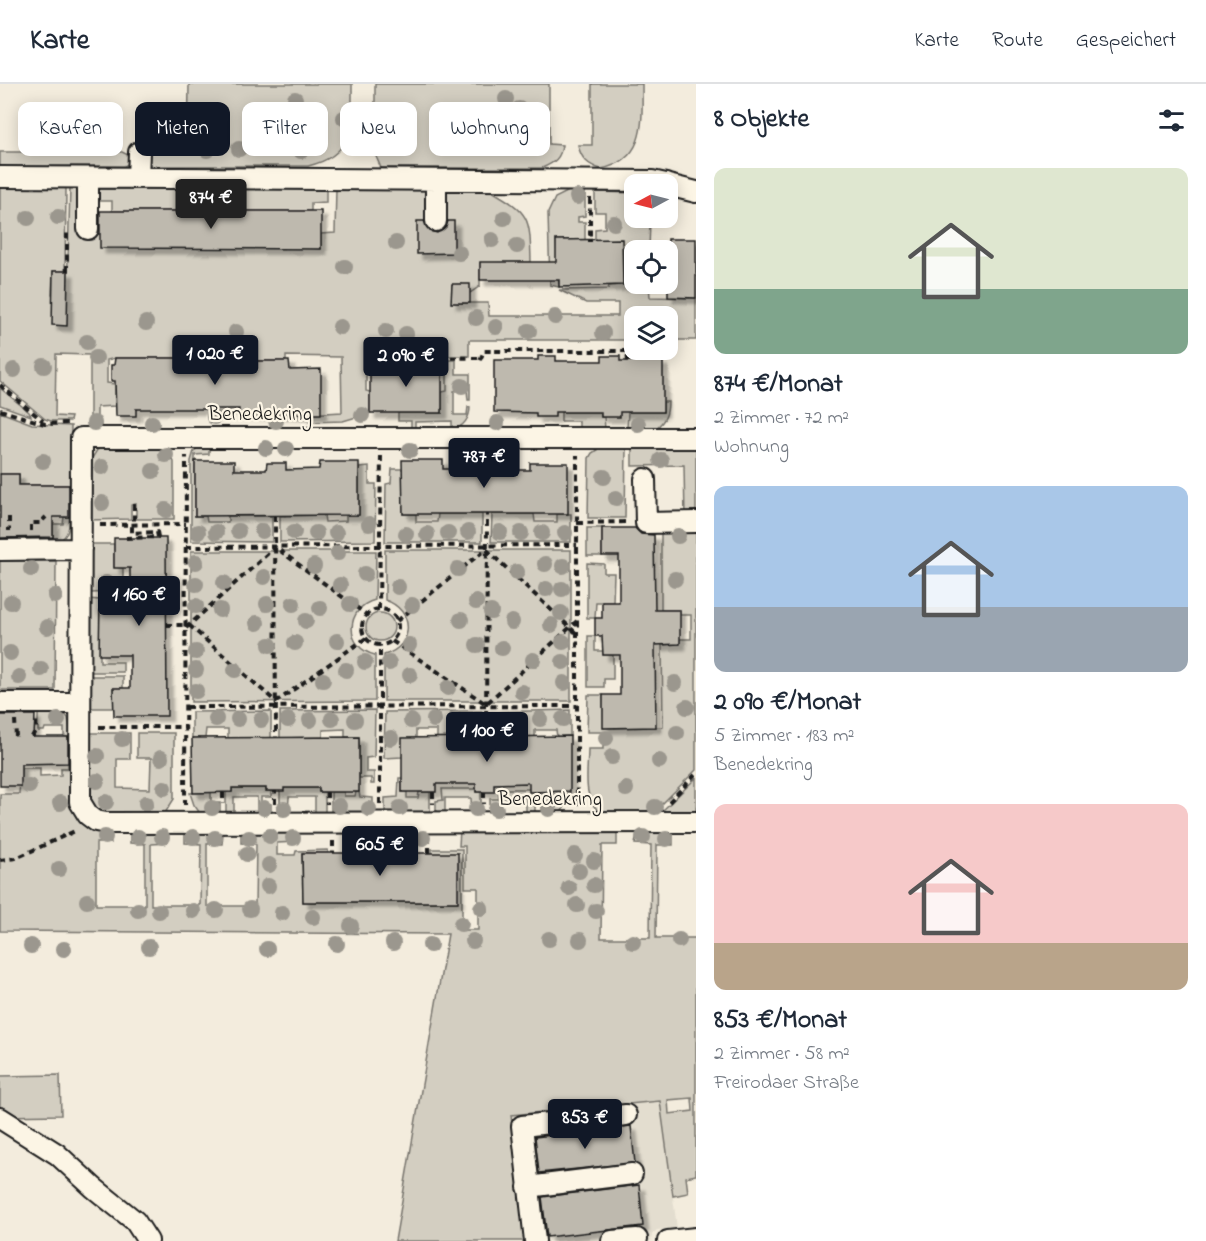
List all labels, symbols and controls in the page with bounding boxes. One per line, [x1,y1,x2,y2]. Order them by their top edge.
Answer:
text: Karte [30,21,89,62]
text: Karte [914,26,959,56]
text: Route [992,26,1043,56]
text: Gespeichert [1076,26,1176,56]
text: 8 Objekte [714,101,809,139]
chip: Kaufen [18,102,123,156]
chip: Mieten [135,102,230,156]
chip: Filter [242,102,328,156]
chip: Neu [340,102,417,156]
chip: Wohnung [429,102,550,156]
icon: filters [1155,104,1188,137]
north arrow [624,174,678,228]
map controls [624,174,678,360]
pin: 874 € [169,179,253,230]
text: 874 € [190,184,232,213]
icon: home [897,207,1005,315]
button: locate [624,240,678,294]
button: layers [624,306,678,360]
pin: 1 020 € [160,335,270,386]
pin: 2 090 € [351,337,461,388]
text: 1 020 € [186,340,244,369]
text: 2 090 € [377,342,435,371]
text: 874 €/Monat [714,366,843,404]
street label: Benedekring [207,400,312,432]
text: 2 Zimmer · 72 m² [714,404,849,433]
text: Wohnung [714,433,789,462]
pin: 787 € [442,438,526,489]
text: 787 € [463,443,505,472]
icon: home [897,525,1005,633]
pin: 1 160 € [84,576,194,627]
text: 1 160 € [112,581,166,610]
text: 2 090 €/Monat [714,684,861,722]
pin: 1 100 € [432,712,542,763]
text: 1 100 € [460,717,514,746]
text: 5 Zimmer · 183 m² [714,722,854,751]
text: Benedekring [714,751,813,780]
street label: Benedekring [497,785,602,817]
pin: 605 € [338,826,422,877]
text: 605 € [356,831,404,860]
icon: home [897,843,1005,951]
text: 853 €/Monat [714,1002,847,1040]
text: 2 Zimmer · 58 m² [714,1040,850,1069]
text: Freirodaer Straße [714,1069,859,1098]
pin: 853 € [543,1099,627,1150]
text: 853 € [562,1104,608,1133]

